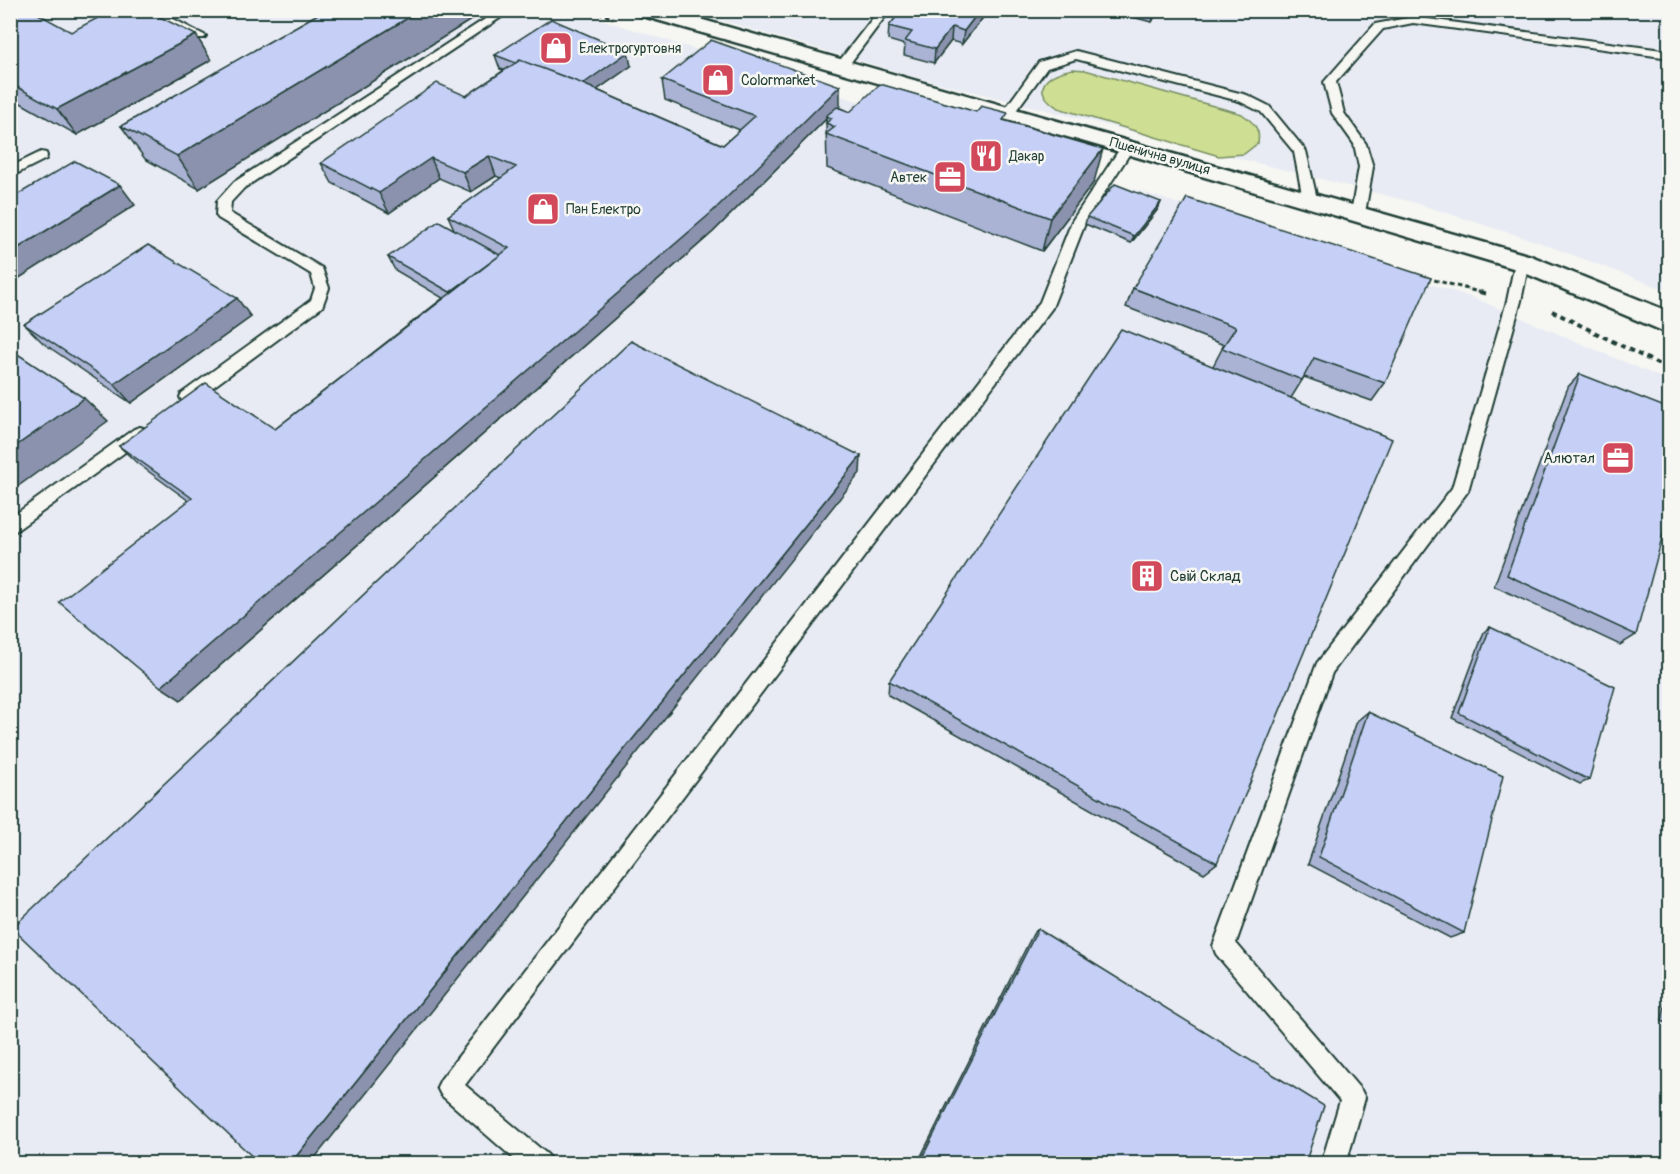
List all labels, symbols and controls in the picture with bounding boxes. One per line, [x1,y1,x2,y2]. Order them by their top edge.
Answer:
shop icon: Електрогуртовня [538,30,574,66]
place label: Електрогуртовня [579,40,681,57]
shop icon: Colormarket [700,62,736,98]
place label: Colormarket [741,72,816,89]
street label: Пшенична вулиця [1108,134,1212,178]
restaurant icon: Дакар [968,138,1004,174]
place label: Дакар [1008,148,1045,165]
office icon: Автек [932,159,968,195]
place label: Автек [890,169,927,186]
shop icon: Пан Електро [525,191,561,227]
place label: Пан Електро [566,201,641,218]
office icon: Алютал [1600,440,1636,476]
place label: Алютал [1543,449,1595,468]
building icon: Свій Склад [1129,558,1165,594]
place label: Свій Склад [1170,567,1241,586]

